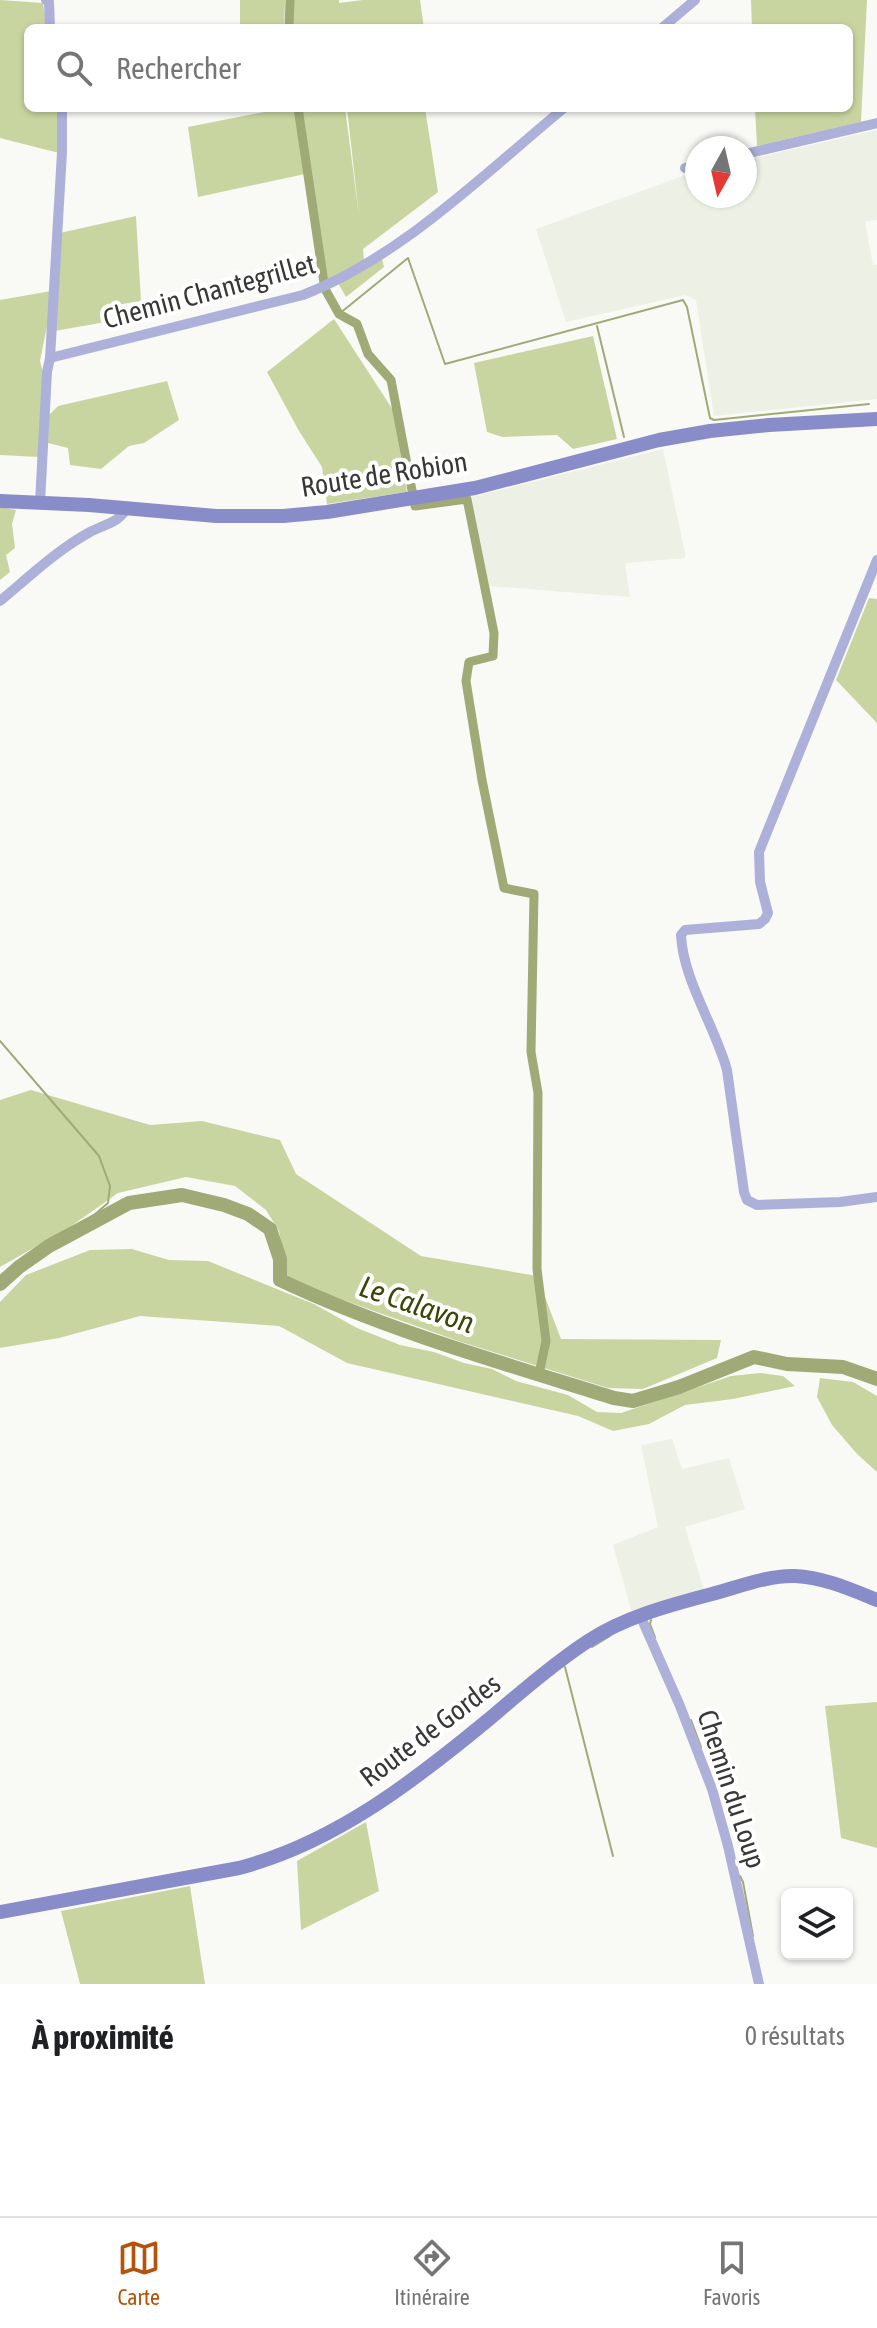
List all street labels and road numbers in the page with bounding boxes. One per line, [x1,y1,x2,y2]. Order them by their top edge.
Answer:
street label: Chemin Chantegrillet [99,247,319,335]
street label: Route de Robion [298,445,470,503]
street label: Route de Gordes [354,1667,506,1793]
street label: Chemin du Loup [691,1706,773,1872]

